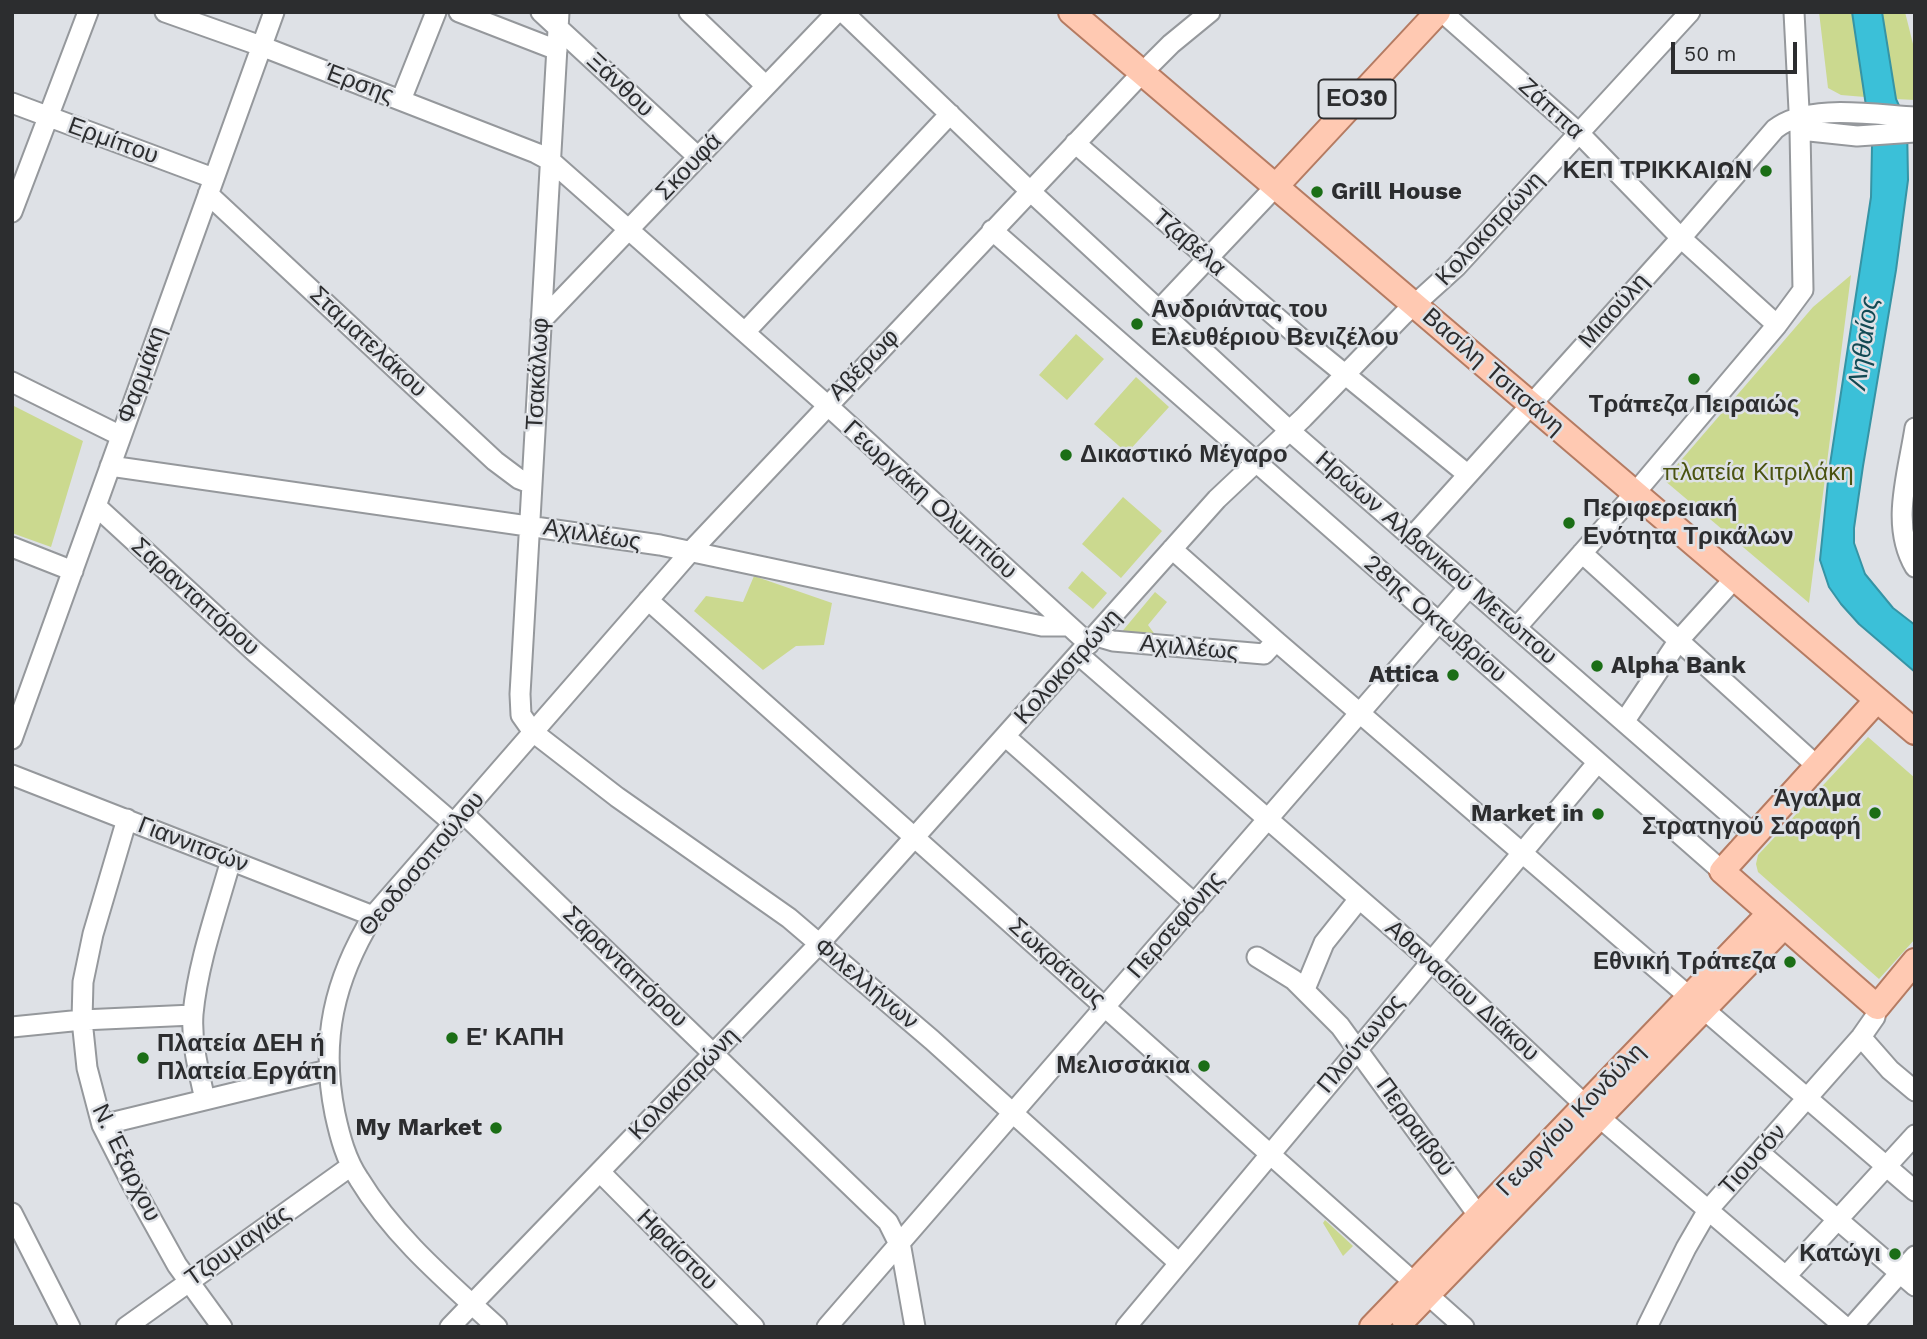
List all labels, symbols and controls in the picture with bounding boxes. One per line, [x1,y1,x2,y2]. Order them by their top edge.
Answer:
scale bar [1675,28,1801,72]
text: 50 m [1684,41,1736,66]
street label: Ξάνθου [580,47,660,123]
street label: Έρσης [320,58,398,110]
street label: Ζάππα [1512,72,1590,146]
road number: ΕΟ30 [1318,80,1396,118]
street label: Ερμίπου [64,111,162,171]
street label: Σκουφά [650,127,728,207]
place label: ΚΕΠ ΤΡΙΚΚΑΙΩΝ [1563,157,1752,185]
marker: ΚΕΠ ΤΡΙΚΚΑΙΩΝ [1758,163,1774,179]
street label: Κολοκοτρώνη [1430,166,1550,292]
place label: Grill House [1331,178,1462,206]
marker: Grill House [1309,184,1325,200]
street label: Τζαβέλα [1147,203,1231,283]
street label: Μιαούλη [1573,268,1655,354]
street label: Σταματελάκου [304,281,432,403]
water label: Ληθαίος [1842,294,1886,392]
place label: Ανδριάντας του Ελευθέριου Βενιζέλου [1151,296,1399,352]
street label: Βασίλη Τσιτσάνη [1416,302,1570,442]
marker: Ανδριάντας του Ελευθέριου Βενιζέλου [1129,316,1145,332]
street label: Τσακάλωφ [521,317,555,431]
street label: Φαρμάκη [111,323,173,427]
street label: Αβέρωφ [823,323,905,407]
marker: Τράπεζα Πειραιώς [1686,371,1702,387]
place label: Τράπεζα Πειραιώς [1589,391,1799,419]
street label: Γεωργάκη Ολυμπίου [837,415,1023,585]
place label: Δικαστικό Μέγαρο [1080,441,1288,469]
street label: Ηρώων Αλβανικού Μετώπου [1309,445,1563,671]
marker: Δικαστικό Μέγαρο [1058,447,1074,463]
park label: πλατεία Κιτριλάκη [1662,459,1854,487]
place label: Περιφερειακή Ενότητα Τρικάλων [1583,495,1794,551]
street label: Αχιλλέως [541,513,643,557]
marker: Περιφερειακή Ενότητα Τρικάλων [1561,515,1577,531]
street label: Σαρανταπόρου [125,532,265,662]
street label: 28ης Οκτωβρίου [1358,549,1512,689]
street label: Κολοκοτρώνη [1009,603,1127,731]
street label: Αχιλλέως [1139,629,1239,667]
place label: Alpha Bank [1611,652,1746,680]
marker: Alpha Bank [1589,658,1605,674]
place label: Attica [1369,661,1439,689]
marker: Attica [1445,667,1461,683]
place label: Άγαλμα Στρατηγού Σαραφή [1642,785,1861,841]
street label: Θεοδοσοπούλου [353,786,491,942]
place label: Market in [1471,800,1584,828]
marker: Άγαλμα Στρατηγού Σαραφή [1867,805,1883,821]
marker: Market in [1590,806,1606,822]
street label: Γιαννιτσών [134,811,252,879]
street label: Περσεφόνης [1121,865,1231,985]
street label: Σαρανταπόρου [557,900,693,1034]
street label: Σωκράτους [1003,912,1111,1014]
street label: Αθανασίου Διάκου [1379,914,1545,1068]
street label: Φιλελλήνων [808,932,924,1036]
place label: Εθνική Τράπεζα [1593,948,1776,976]
marker: Εθνική Τράπεζα [1782,954,1798,970]
street label: Πλούτωνος [1311,989,1411,1099]
street label: Κολοκοτρώνη [623,1022,745,1146]
place label: Ε' ΚΑΠΗ [466,1024,564,1052]
place label: Πλατεία ΔΕΗ ή Πλατεία Εργάτη [157,1030,337,1086]
marker: Ε' ΚΑΠΗ [444,1030,460,1046]
street label: Γεωργίου Κονδύλη [1491,1038,1651,1202]
marker: Πλατεία ΔΕΗ ή Πλατεία Εργάτη [135,1050,151,1066]
place label: Μελισσάκια [1056,1052,1190,1080]
marker: Μελισσάκια [1196,1058,1212,1074]
street label: Περραιβού [1370,1072,1460,1182]
street label: Ν. Έξαρχου [85,1100,167,1226]
place label: My Market [355,1114,482,1142]
street label: Τιουσόν [1714,1119,1792,1201]
marker: My Market [488,1120,504,1136]
street label: Τζουμαγιάς [180,1199,296,1293]
street label: Ηφαίστου [631,1204,723,1296]
place label: Κατώγι [1799,1240,1881,1268]
marker: Κατώγι [1887,1246,1903,1262]

